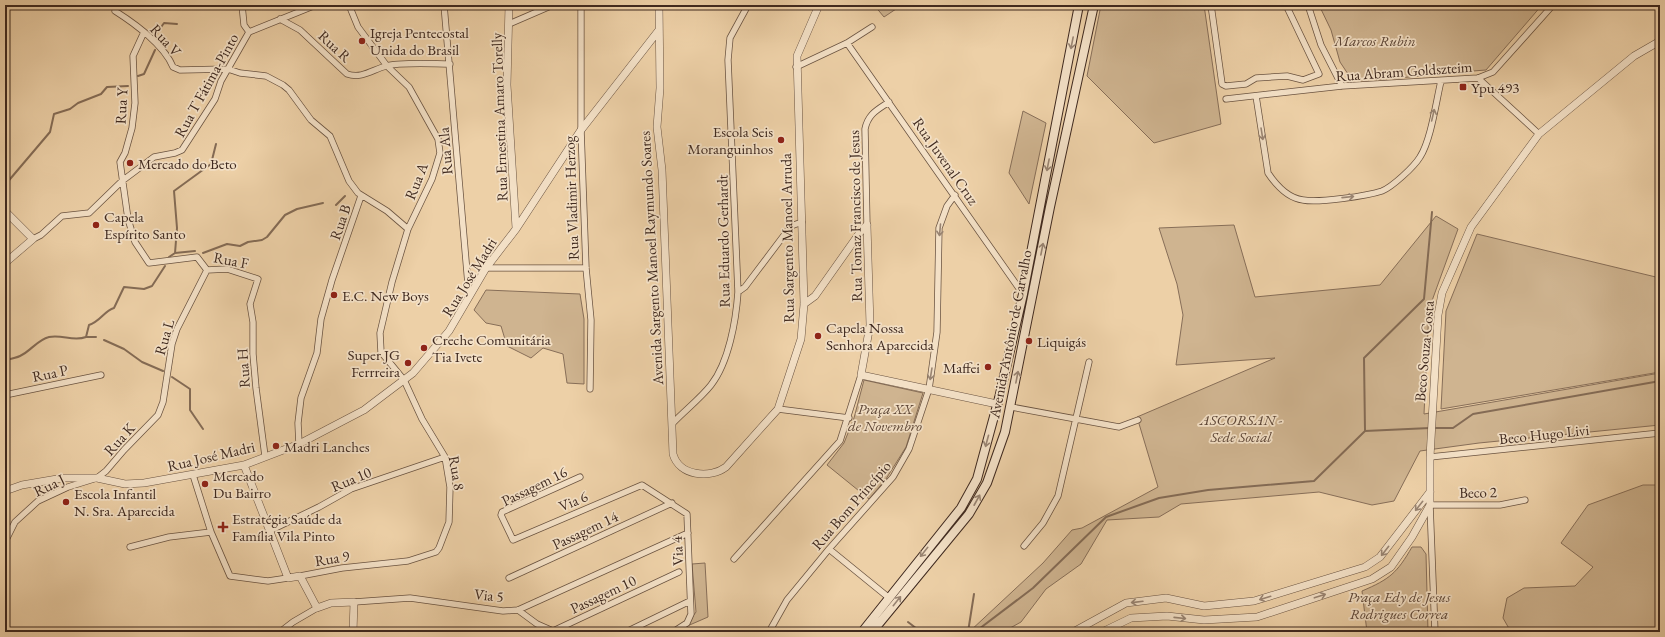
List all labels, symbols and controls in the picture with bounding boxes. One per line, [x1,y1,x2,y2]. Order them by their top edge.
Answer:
street label: Rua V [146,20,186,61]
place label: Igreja Pentecostal Unida do Brasil [370,23,469,59]
street label: Rua R [315,26,356,66]
street label: Rua T Fátima-Pinto [170,30,242,140]
park label: Marcos Rubin [1333,31,1416,50]
street label: Rua Ernestina Amaro Torelly [487,32,511,202]
marker: Igreja Pentecostal Unida do Brasil [357,36,367,46]
one-way arrow [1067,36,1075,49]
street label: Rua Abram Goldszteim [1335,57,1473,85]
place label: Ypu 493 [1471,78,1519,97]
marker: Ypu 493 [1458,82,1468,92]
street label: Rua Y [111,86,132,125]
one-way arrow [1429,109,1437,122]
street label: Rua Juvenal Cruz [909,114,983,209]
place label: Escola Seis Moranguinhos [687,122,773,158]
street label: Rua Ala [433,126,457,176]
one-way arrow [1258,127,1266,140]
street label: Avenida Sargento Manoel Raymundo Soares [635,130,667,386]
street label: Rua Tomaz Francisco de Jesus [844,130,866,302]
street label: Rua Vladimir Herzog [559,135,583,261]
marker: Escola Seis Moranguinhos [776,135,786,145]
street label: Rua Sargento Manoel Arruda [776,153,798,323]
place label: Mercado do Beto [138,154,237,173]
marker: Mercado do Beto [125,158,135,168]
one-way arrow [1044,158,1052,171]
street label: Rua A [400,159,432,202]
street label: Rua Eduardo Gerhardt [712,174,734,308]
one-way arrow [1341,193,1354,201]
street label: Rua B [325,202,355,242]
place label: Capela Espírito Santo [104,207,186,243]
marker: Capela Espírito Santo [91,220,101,230]
one-way arrow [936,223,943,236]
street label: Rua José Madri [437,234,501,320]
one-way arrow [1038,243,1046,256]
street label: Rua F [212,247,250,273]
street label: Avenida Antônio de Carvalho [984,248,1036,421]
place label: E.C. New Boys [342,286,429,305]
marker: E.C. New Boys [329,290,339,300]
street label: Beco Souza Costa [1410,300,1438,402]
street label: Rua L [150,317,178,357]
place label: Capela Nossa Senhora Aparecida [826,318,934,354]
place label: Creche Comunitária Tia Ivete [432,330,551,366]
marker: Capela Nossa Senhora Aparecida [813,331,823,341]
place label: Liquigás [1037,332,1086,351]
marker: Liquigás [1024,336,1034,346]
marker: Creche Comunitária Tia Ivete [419,343,429,353]
place label: Super JG Ferrreira [347,345,400,381]
street label: Rua H [232,348,254,388]
marker: Super JG Ferrreira [403,358,413,368]
place label: Maffei [943,358,980,377]
street label: Rua P [30,360,70,386]
marker: Maffei [983,362,993,372]
one-way arrow [927,367,935,380]
one-way arrow [1013,370,1021,383]
park label: Praça XX de Novembro [848,399,922,435]
park label: ASCORSAN - Sede Social [1199,410,1282,446]
street label: Rua K [99,418,139,459]
street label: Beco Hugo Livi [1498,420,1590,448]
one-way arrow [983,434,990,447]
street label: Rua José Madri [165,437,257,475]
place label: Madri Lanches [284,437,370,456]
marker: Madri Lanches [271,441,281,451]
street label: Rua 8 [445,454,469,492]
street label: Rua Bom Princípio [807,456,895,554]
street label: Rua 10 [328,462,374,496]
street label: Passagem 16 [498,462,570,510]
place label: Mercado Du Bairro [213,466,271,502]
street label: Rua J [30,469,68,501]
marker: Mercado Du Bairro [200,479,210,489]
street label: Beco 2 [1459,482,1498,502]
place label: Escola Infantil N. Sra. Aparecida [74,484,175,520]
street label: Via 6 [556,486,590,516]
one-way arrow [974,494,982,506]
marker: Escola Infantil N. Sra. Aparecida [61,497,71,507]
one-way arrow [1415,501,1424,512]
street label: Passagem 14 [549,506,622,554]
place label: Estratégia Saúde da Família Vila Pinto [232,509,342,545]
marker: Estratégia Saúde da Família Vila Pinto [217,521,229,533]
street label: Via 4 [667,535,687,566]
one-way arrow [1380,545,1389,556]
street label: Rua 9 [313,546,351,570]
one-way arrow [920,547,929,558]
street label: Passagem 10 [567,570,639,618]
street label: Via 5 [473,584,505,606]
park label: Praça Edy de Jesus Rodrigues Correa [1348,587,1451,623]
one-way arrow [1314,592,1327,599]
one-way arrow [1259,595,1272,602]
one-way arrow [892,596,901,607]
one-way arrow [1131,598,1144,605]
one-way arrow [1173,614,1186,621]

